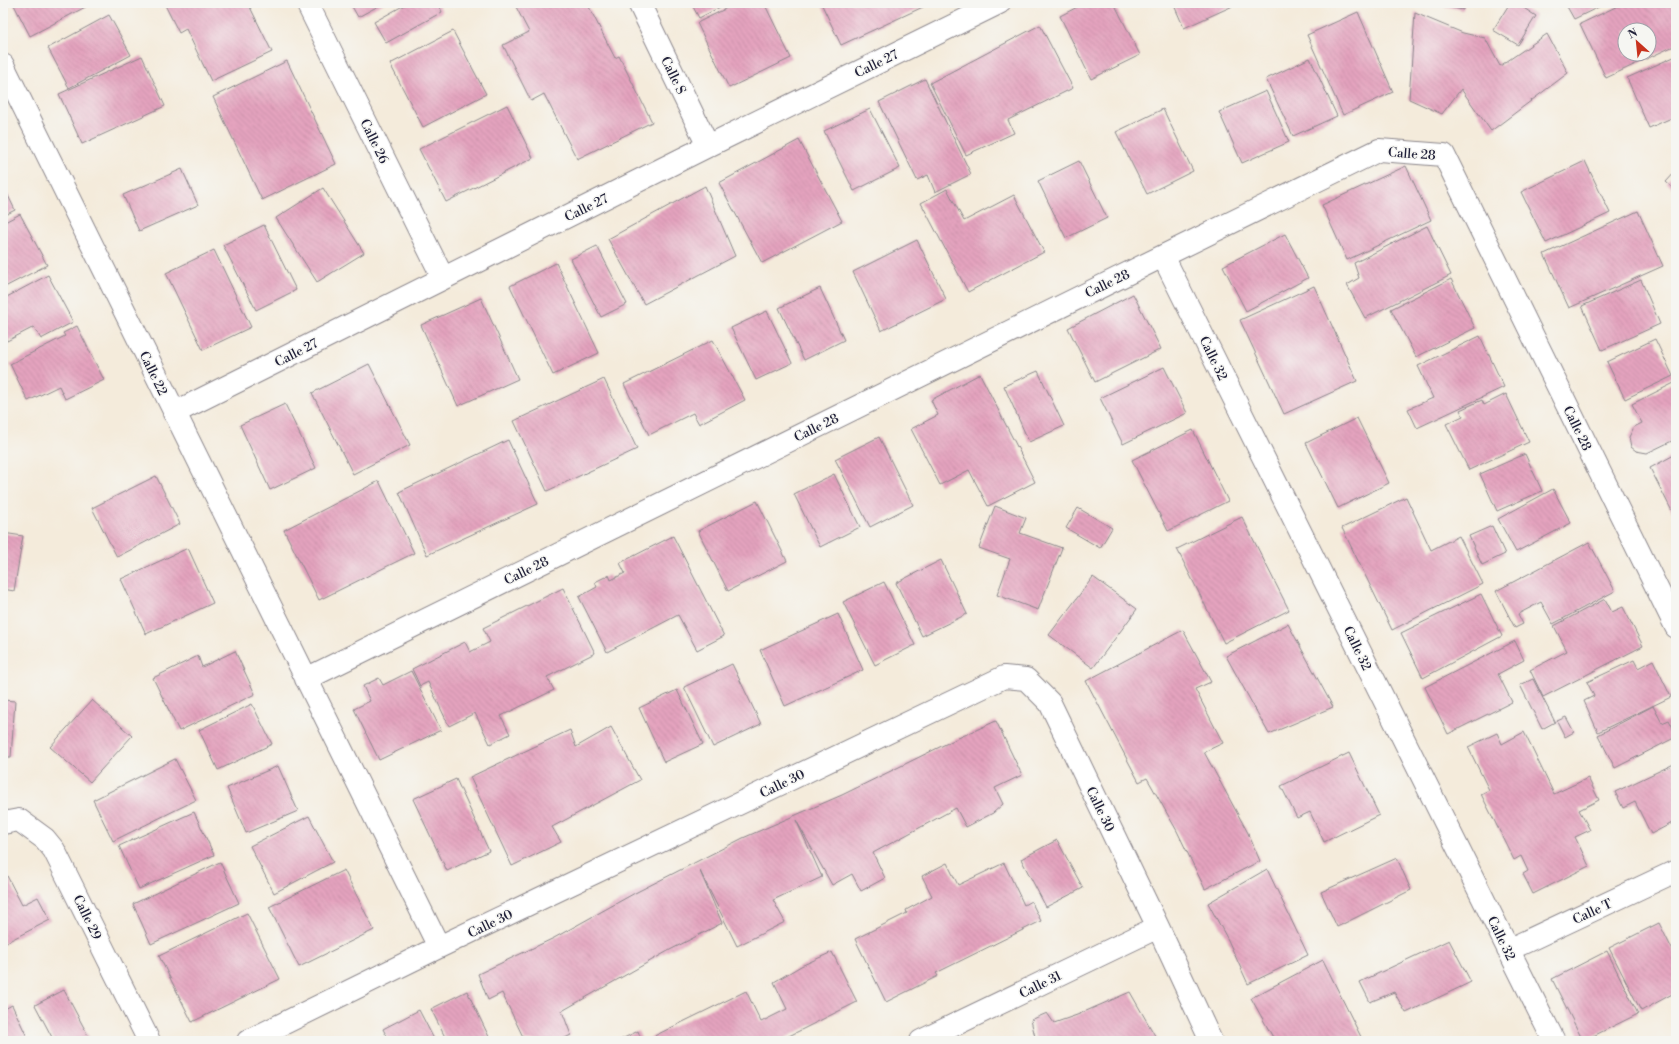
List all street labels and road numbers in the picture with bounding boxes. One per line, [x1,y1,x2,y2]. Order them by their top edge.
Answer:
street label: Calle 27 [852,46,901,81]
street label: Calle S [657,54,689,97]
street label: Calle 26 [356,116,392,167]
street label: Calle 28 [1388,144,1436,164]
street label: Calle 27 [562,190,611,225]
street label: Calle 28 [1082,266,1132,302]
street label: Calle 32 [1196,334,1231,383]
street label: Calle 27 [272,335,321,371]
street label: Calle 22 [136,349,171,398]
street label: Calle 28 [1559,403,1595,453]
street label: Calle 28 [791,410,841,446]
street label: Calle 28 [501,553,551,589]
street label: Calle 32 [1340,624,1375,673]
street label: Calle 30 [757,766,808,802]
street label: Calle 30 [1082,784,1118,835]
street label: Calle 29 [69,892,105,943]
street label: Calle T [1570,896,1615,928]
street label: Calle 30 [465,906,516,942]
street label: Calle 32 [1484,914,1519,963]
street label: Calle 31 [1017,968,1064,1002]

